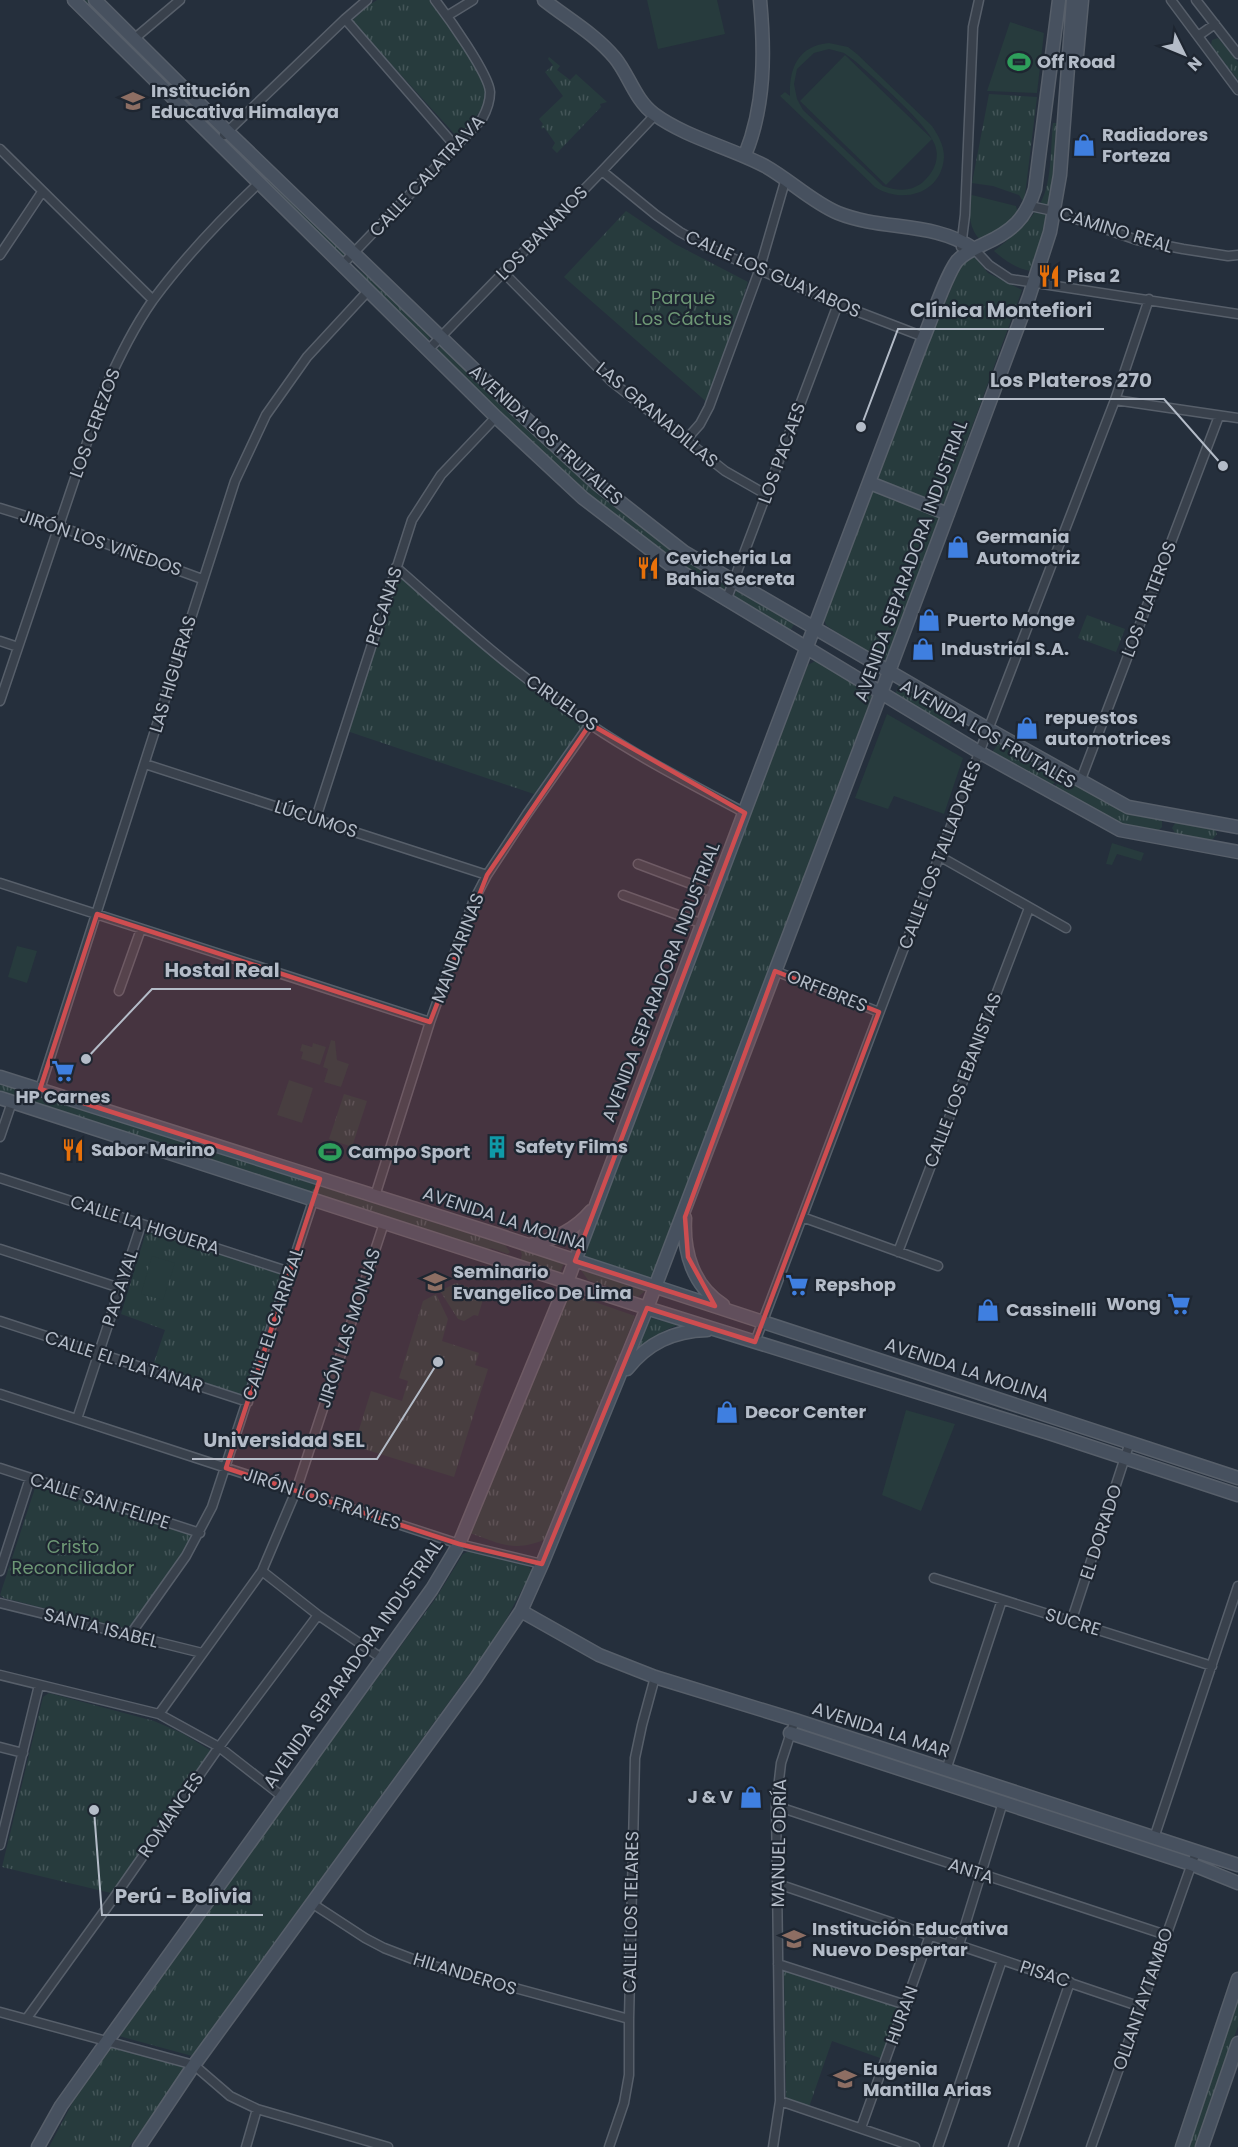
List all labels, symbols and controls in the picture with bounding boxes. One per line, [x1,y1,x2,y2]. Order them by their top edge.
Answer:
north arrow [1154,24,1214,84]
sports icon: Off Road [1006,49,1032,75]
place label: Off Road [1037,49,1116,74]
text: N [1182,52,1207,76]
place label: Institución Educativa Himalaya [151,78,339,124]
school or university icon: Institución Educativa Himalaya [120,88,146,114]
street label: CALLE CALATRAVA [363,109,490,242]
place label: Radiadores Forteza [1102,122,1208,168]
shop icon: Radiadores Forteza [1071,132,1097,158]
street label: LOS BANANOS [490,180,593,285]
street label: CAMINO REAL [1056,200,1176,259]
street label: CALLE LOS GUAYABOS [682,224,865,324]
restaurant icon: Pisa 2 [1036,263,1062,289]
place label: Pisa 2 [1067,263,1120,288]
park label: Parque Los Cáctus [634,285,732,331]
callout: Clínica Montefiori [898,291,1104,329]
text: Clínica Montefiori [910,296,1092,324]
street label: LAS GRANADILLAS [591,356,724,473]
street label: AVENIDA LOS FRUTALES [464,359,629,511]
callout: Los Plateros 270 [978,361,1164,399]
street label: LOS CEREZOS [63,364,126,481]
text: Los Plateros 270 [990,366,1152,394]
street label: LOS PACAES [752,399,811,507]
street label: AVENIDA SEPARADORA INDUSTRIAL [848,416,973,705]
street label: JIRÓN LOS VIÑEDOS [17,503,185,582]
place label: Germania Automotriz [976,524,1080,570]
shop icon: Germania Automotriz [945,534,971,560]
street label: LOS PLATEROS [1115,537,1182,660]
place label: Cevicheria La Bahia Secreta [666,545,795,591]
restaurant icon: Cevicheria La Bahia Secreta [635,555,661,581]
street label: PECANAS [359,563,408,648]
shop icon: Puerto Monge [916,607,942,633]
place label: Puerto Monge [947,607,1075,632]
street label: LAS HIGUERAS [143,612,202,735]
shop icon: Industrial S.A. [910,636,936,662]
place label: Industrial S.A. [941,636,1069,661]
street label: CIRUELOS [521,669,604,737]
street label: AVENIDA LOS FRUTALES [896,673,1081,794]
place label: repuestos automotrices [1045,705,1171,751]
shop icon: repuestos automotrices [1014,715,1040,741]
street label: CALLE LOS TALLADORES [892,757,987,953]
street label: LÚCUMOS [271,793,361,844]
street label: AVENIDA SEPARADORA INDUSTRIAL [595,838,726,1125]
street label: MANDARINAS [425,889,490,1006]
callout: Hostal Real [152,951,291,989]
text: Hostal Real [164,956,280,984]
street label: ORFEBRES [783,963,871,1018]
street label: CALLE LOS EBANISTAS [918,989,1007,1171]
supermarket icon: HP Carnes [50,1058,76,1084]
place label: HP Carnes [15,1084,111,1109]
building icon: Safety Films [484,1134,510,1160]
place label: Safety Films [515,1134,628,1159]
restaurant icon: Sabor Marino [60,1137,86,1163]
place label: Sabor Marino [91,1137,215,1162]
sports icon: Campo Sport [317,1139,343,1165]
place label: Campo Sport [348,1139,470,1164]
street label: AVENIDA LA MOLINA [420,1180,591,1257]
street label: CALLE LA HIGUERA [67,1189,223,1260]
street label: CALLE EL CARRIZAL [236,1244,309,1404]
street label: JIRÓN LAS MONJAS [311,1245,386,1411]
street label: PACAYAL [95,1246,144,1329]
place label: Seminario Evangelico De Lima [453,1259,632,1305]
school or university icon: Seminario Evangelico De Lima [422,1269,448,1295]
supermarket icon: Repshop [784,1272,810,1298]
place label: Repshop [815,1272,896,1297]
place label: Wong [1106,1291,1161,1316]
supermarket icon: Wong [1166,1291,1192,1317]
shop icon: Cassinelli [975,1297,1001,1323]
place label: Cassinelli [1006,1297,1097,1322]
street label: CALLE EL PLATANAR [42,1324,207,1399]
street label: AVENIDA LA MOLINA [882,1331,1053,1408]
shop icon: Decor Center [714,1399,740,1425]
place label: Decor Center [745,1399,866,1424]
callout: Universidad SEL [192,1421,377,1459]
text: Universidad SEL [203,1426,365,1454]
street label: JIRÓN LOS FRAYLES [240,1461,404,1536]
street label: CALLE SAN FELIPE [27,1466,173,1535]
street label: EL DORADO [1073,1481,1128,1583]
park label: Cristo Reconciliador [12,1534,135,1580]
street label: AVENIDA SEPARADORA INDUSTRIAL [257,1534,448,1793]
street label: SANTA ISABEL [41,1601,161,1654]
street label: SUCRE [1042,1601,1104,1642]
street label: AVENIDA LA MAR [809,1695,953,1764]
street label: ROMANCES [132,1767,209,1862]
street label: MANUEL ODRÍA [765,1778,792,1908]
place label: J & V [687,1784,733,1809]
shop icon: J & V [738,1784,764,1810]
street label: CALLE LOS TELARES [617,1831,644,1993]
street label: ANTA [945,1851,997,1890]
callout: Perú - Bolivia [102,1877,263,1915]
text: Perú - Bolivia [115,1882,251,1910]
place label: Institución Educativa Nuevo Despertar [812,1916,1008,1962]
street label: OLLANTAYTAMBO [1106,1924,1179,2074]
school or university icon: Institución Educativa Nuevo Despertar [781,1926,807,1952]
street label: HILANDEROS [410,1946,520,2001]
street label: PISAC [1017,1954,1073,1993]
street label: HURAN [879,1982,924,2047]
place label: Eugenia Mantilla Arias [863,2056,992,2102]
school or university icon: Eugenia Mantilla Arias [832,2066,858,2092]

